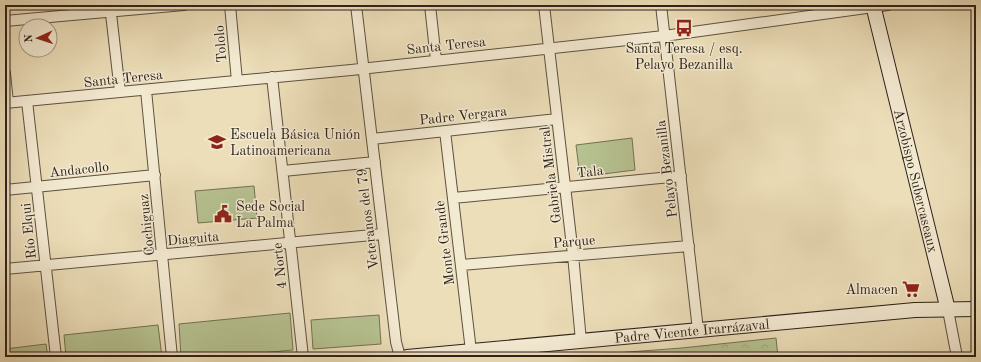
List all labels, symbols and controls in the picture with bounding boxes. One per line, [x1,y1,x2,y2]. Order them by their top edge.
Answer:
north arrow [18,18,58,58]
bus stop icon: Santa Teresa / esq. Pelayo Bezanilla [674,18,694,38]
street label: Tololo [212,25,230,63]
text: N [24,33,35,43]
street label: Santa Teresa [406,35,486,57]
place label: Santa Teresa / esq. Pelayo Bezanilla [625,42,743,72]
street label: Santa Teresa [83,68,163,90]
street label: Padre Vergara [419,104,508,128]
street label: Arzobispo Subercaseaux [891,108,940,254]
street label: Pelayo Bezanilla [654,119,680,219]
street label: Gabriela Mistral [538,125,564,224]
place label: Escuela Básica Unión Latinoamericana [230,128,361,158]
school or university icon: Escuela Básica Unión Latinoamericana [207,132,227,152]
street label: Andacollo [49,160,110,180]
street label: Tala [576,164,604,180]
street label: Veteranos del 79 [355,167,381,270]
street label: Cochiguaz [137,193,157,256]
place label: Sede Social La Palma [236,200,305,230]
street label: Monte Grande [433,200,457,286]
street label: Río Elqui [19,202,39,260]
public building icon: Sede Social La Palma [213,204,233,224]
street label: Diaguita [166,230,220,248]
street label: Parque [552,233,596,251]
street label: 4 Norte [271,242,289,290]
supermarket icon: Almacen [901,279,921,299]
place label: Almacen [845,283,898,297]
street label: Padre Vicente Irarrázaval [614,317,770,346]

